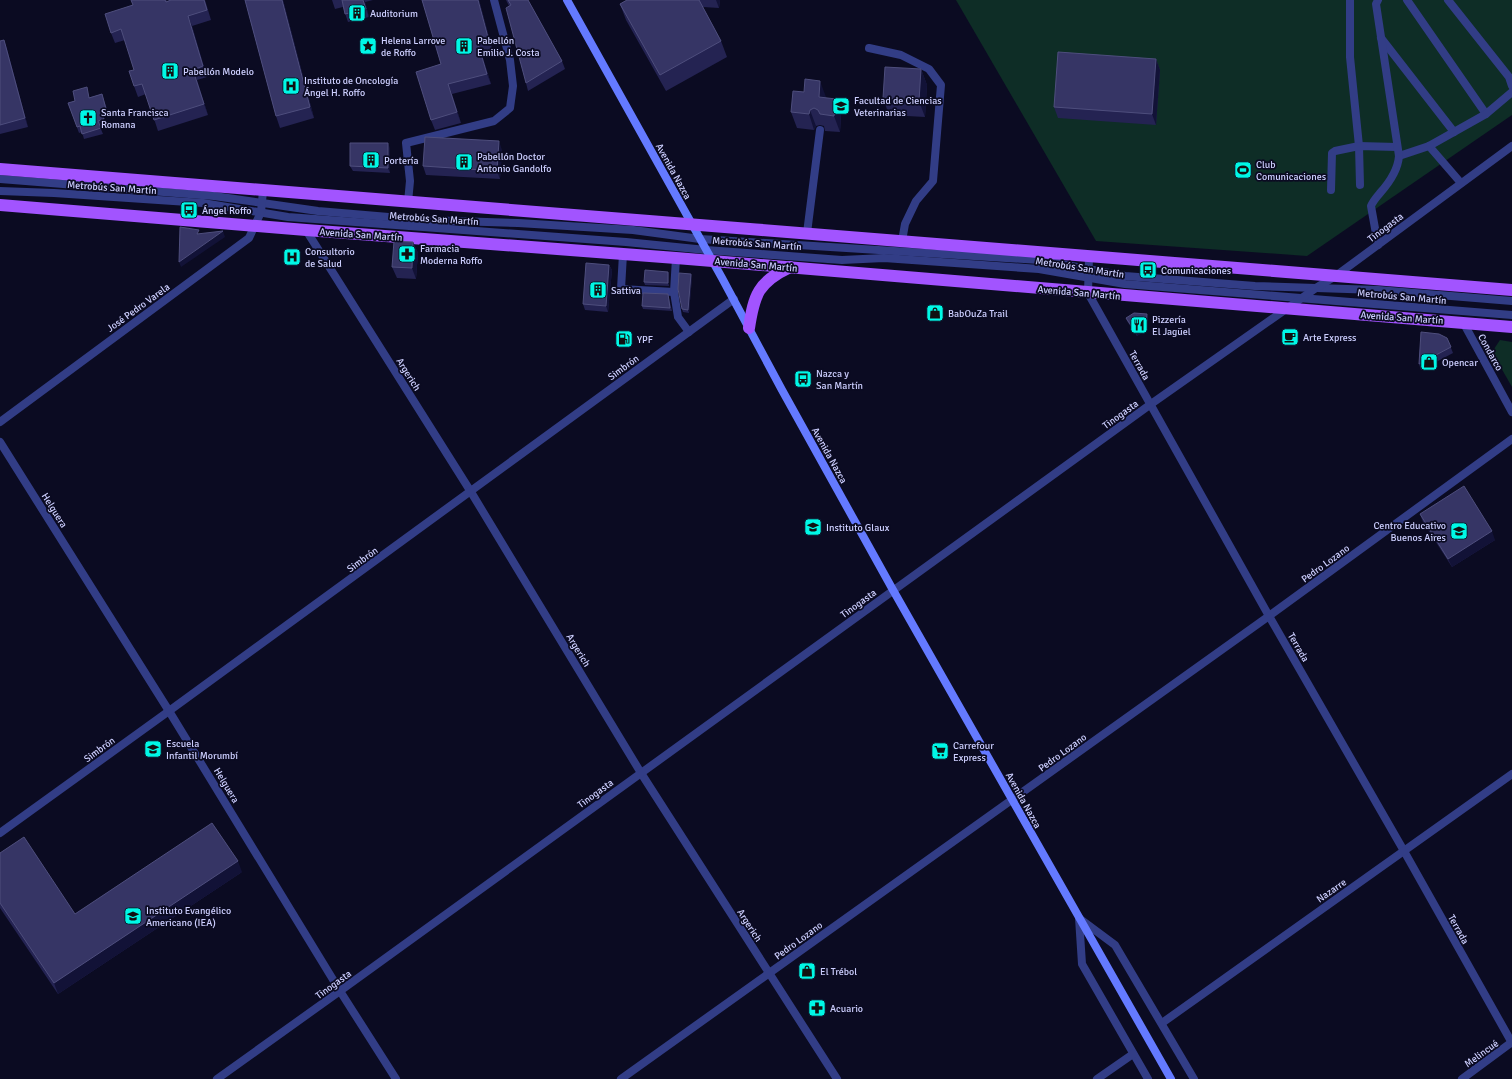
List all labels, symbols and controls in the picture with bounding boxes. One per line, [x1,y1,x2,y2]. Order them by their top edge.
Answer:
building icon: Auditorium [347,3,367,23]
place label: Auditorium [370,8,418,20]
place label: Helena Larrove de Roffo [381,35,445,59]
place label: Pabellón Emilio J. Costa [477,35,540,59]
place icon: Helena Larrove de Roffo [358,36,378,56]
building icon: Pabellón Emilio J. Costa [454,36,474,56]
building icon: Pabellón Modelo [160,61,180,81]
place label: Pabellón Modelo [183,66,254,78]
place label: Instituto de Oncología Ángel H. Roffo [304,75,398,99]
hospital icon: Instituto de Oncología Ángel H. Roffo [281,76,301,96]
place label: Facultad de Ciencias Veterinarias [854,95,942,119]
school or university icon: Facultad de Ciencias Veterinarias [831,96,851,116]
place label: Santa Francisca Romana [101,107,169,131]
church icon: Santa Francisca Romana [78,108,98,128]
street label: Avenida Nazca [653,141,693,202]
building icon: Portería [361,150,381,170]
place label: Pabellón Doctor Antonio Gandolfo [477,151,552,175]
building icon: Pabellón Doctor Antonio Gandolfo [454,152,474,172]
place label: Portería [384,155,419,167]
place label: Club Comunicaciones [1256,159,1327,183]
sports icon: Club Comunicaciones [1233,160,1253,180]
street label: Metrobús San Martín [67,179,157,197]
bus stop icon: Ángel Roffo [179,200,199,220]
place label: Ángel Roffo [202,204,252,217]
street label: Metrobús San Martín [389,210,479,228]
street label: Tinogasta [1365,210,1406,245]
street label: Avenida San Martín [319,226,403,244]
street label: Metrobús San Martín [712,235,802,253]
place label: Farmacia Moderna Roffo [420,243,483,267]
pharmacy icon: Farmacia Moderna Roffo [397,244,417,264]
place label: Consultorio de Salud [305,246,355,270]
hospital icon: Consultorio de Salud [282,247,302,267]
street label: Avenida San Martín [714,255,798,275]
street label: Metrobús San Martín [1035,255,1125,281]
bus stop icon: Comunicaciones [1138,260,1158,280]
place label: Comunicaciones [1161,265,1232,277]
building icon: Sattiva [588,280,608,300]
street label: José Pedro Varela [105,281,172,335]
street label: Avenida San Martín [1037,283,1121,303]
place label: Sattiva [611,285,641,297]
street label: Metrobús San Martín [1357,287,1447,307]
shop icon: BabOuZa Trail [925,303,945,323]
place label: BabOuZa Trail [948,308,1008,320]
street label: Avenida San Martín [1360,309,1444,327]
place label: Pizzería El Jagüel [1152,314,1191,338]
restaurant icon: Pizzería El Jagüel [1129,315,1149,335]
cafe icon: Arte Express [1280,327,1300,347]
fuel station icon: YPF [614,329,634,349]
place label: Arte Express [1303,332,1357,344]
street label: Condarco [1475,332,1505,373]
place label: YPF [637,334,653,346]
street label: Terrada [1126,349,1152,382]
street label: Simbrón [606,352,642,383]
shop icon: Opencar [1419,352,1439,372]
street label: Argerich [393,356,423,393]
place label: Opencar [1442,357,1478,369]
place label: Nazca y San Martín [816,368,863,392]
bus stop icon: Nazca y San Martín [793,369,813,389]
street label: Tinogasta [1100,398,1141,432]
street label: Avenida Nazca [809,425,849,486]
street label: Helguera [39,491,70,530]
school or university icon: Instituto Glaux [803,517,823,537]
place label: Centro Educativo Buenos Aires [1373,520,1447,544]
school or university icon: Centro Educativo Buenos Aires [1449,521,1469,541]
place label: Instituto Glaux [826,522,890,534]
street label: Pedro Lozano [1299,542,1352,585]
street label: Simbrón [345,544,381,575]
street label: Tinogasta [838,587,879,621]
street label: Terrada [1285,631,1311,664]
street label: Argerich [564,632,593,669]
street label: Pedro Lozano [1036,731,1089,774]
street label: Simbrón [82,734,118,765]
place label: Escuela Infantil Morumbí [166,738,238,762]
school or university icon: Escuela Infantil Morumbí [143,739,163,759]
place label: Carrefour Express [953,740,994,764]
supermarket icon: Carrefour Express [930,741,950,761]
street label: Helguera [211,766,241,805]
street label: Avenida Nazca [1003,770,1043,831]
street label: Tinogasta [575,777,616,811]
street label: Nazarre [1314,876,1349,905]
place label: Instituto Evangélico Americano (IEA) [146,905,231,929]
school or university icon: Instituto Evangélico Americano (IEA) [123,906,143,926]
street label: Argerich [734,907,764,944]
street label: Terrada [1445,913,1471,946]
street label: Pedro Lozano [772,919,825,962]
shop icon: El Trébol [797,961,817,981]
place label: El Trébol [820,966,857,978]
street label: Tinogasta [313,968,354,1002]
pharmacy icon: Acuario [807,998,827,1018]
place label: Acuario [830,1003,863,1015]
street label: Melincué [1462,1037,1501,1070]

